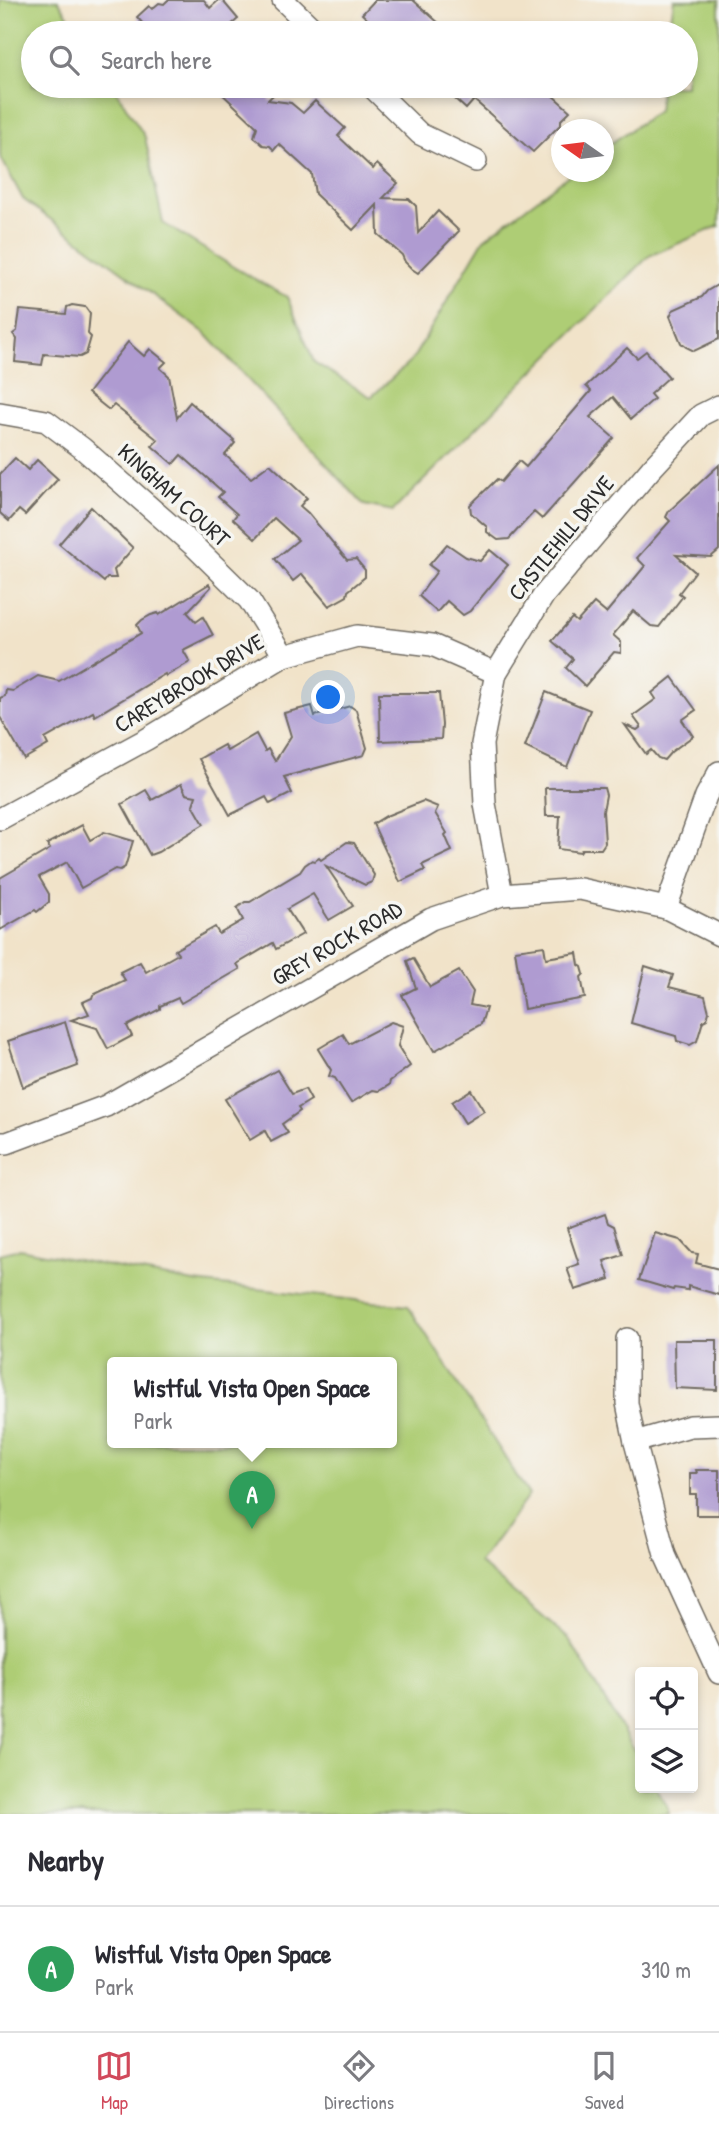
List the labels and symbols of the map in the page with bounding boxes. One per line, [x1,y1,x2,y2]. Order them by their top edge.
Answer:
north arrow [551,119,614,182]
street label: KINGHAM COURT [112,436,237,553]
street label: CASTLEHILL DRIVE [501,469,621,607]
street label: CAREYBROOK DRIVE [108,626,269,739]
your location [311,680,345,714]
street label: GREY ROCK ROAD [266,893,408,992]
pin: A [229,1471,275,1529]

